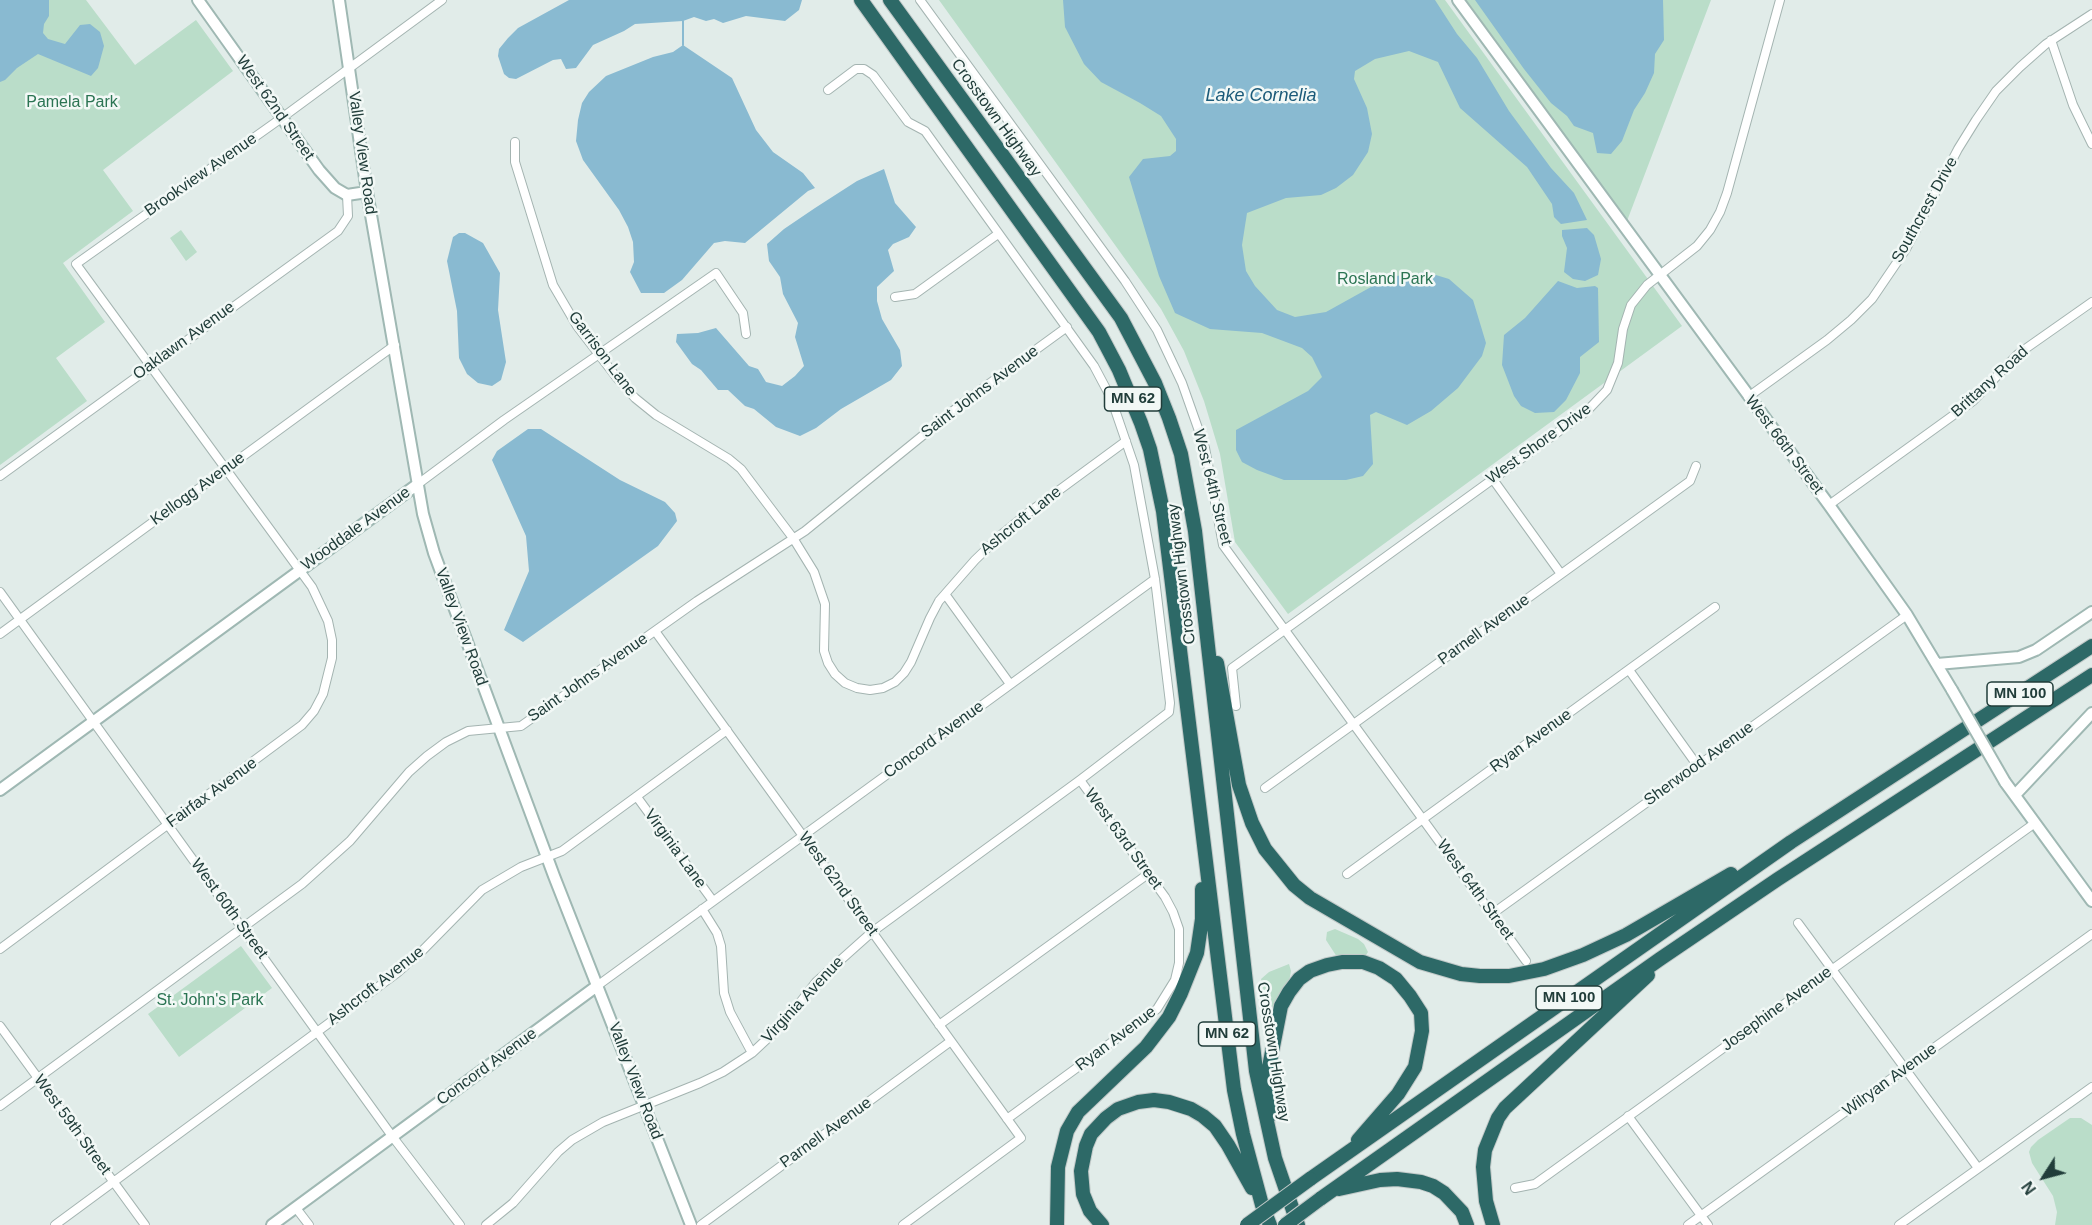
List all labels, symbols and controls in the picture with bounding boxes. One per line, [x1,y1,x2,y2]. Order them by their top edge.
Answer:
street label: West 62nd Street [232,52,318,164]
street label: Crosstown Highway [947,55,1045,181]
water label: Lake Cornelia [1205,85,1317,107]
street label: Valley View Road [344,90,380,216]
park label: Pamela Park [26,93,118,113]
street label: Brookview Avenue [141,129,261,221]
street label: Southcrest Drive [1888,154,1962,266]
park label: Rosland Park [1337,270,1433,290]
street label: Oaklawn Avenue [130,298,238,384]
street label: Garrison Lane [564,308,640,400]
street label: Saint Johns Avenue [918,342,1042,442]
street label: Brittany Road [1948,342,2032,422]
road number: MN 62 [1104,387,1162,411]
street label: West 66th Street [1741,392,1827,498]
street label: West Shore Drive [1483,399,1595,489]
street label: West 64th Street [1188,427,1236,547]
street label: Kellogg Avenue [147,448,249,530]
street label: Ashcroft Lane [977,482,1065,560]
street label: Wooddale Avenue [298,483,414,575]
street label: Crosstown Highway [1164,503,1200,645]
street label: Valley View Road [431,565,491,689]
street label: Parnell Avenue [1435,590,1533,670]
street label: Saint Johns Avenue [524,629,652,727]
road number: MN 100 [1987,682,2053,706]
street label: Concord Avenue [880,697,988,783]
street label: Ryan Avenue [1487,705,1575,777]
street label: Sherwood Avenue [1641,718,1757,810]
street label: Fairfax Avenue [163,754,261,832]
street label: West 63rd Street [1080,785,1166,893]
street label: Virginia Lane [640,806,710,892]
street label: West 62nd Street [794,828,882,940]
street label: West 64th Street [1432,836,1518,944]
street label: West 60th Street [186,855,272,963]
street label: Ashcroft Avenue [324,942,428,1030]
street label: Virginia Avenue [758,953,848,1047]
street label: Josephine Avenue [1718,963,1836,1055]
street label: Crosstown Highway [1252,981,1294,1123]
road number: MN 100 [1536,986,1602,1010]
park label: St. John's Park [156,991,264,1011]
street label: Ryan Avenue [1072,1003,1160,1075]
street label: Valley View Road [604,1020,666,1142]
road number: MN 62 [1198,1022,1256,1046]
street label: Concord Avenue [433,1024,541,1110]
street label: Wilryan Avenue [1839,1039,1941,1121]
street label: West 59th Street [29,1071,115,1179]
street label: Parnell Avenue [777,1093,875,1173]
north arrow [2014,1147,2074,1207]
text: N [2019,1178,2039,1198]

